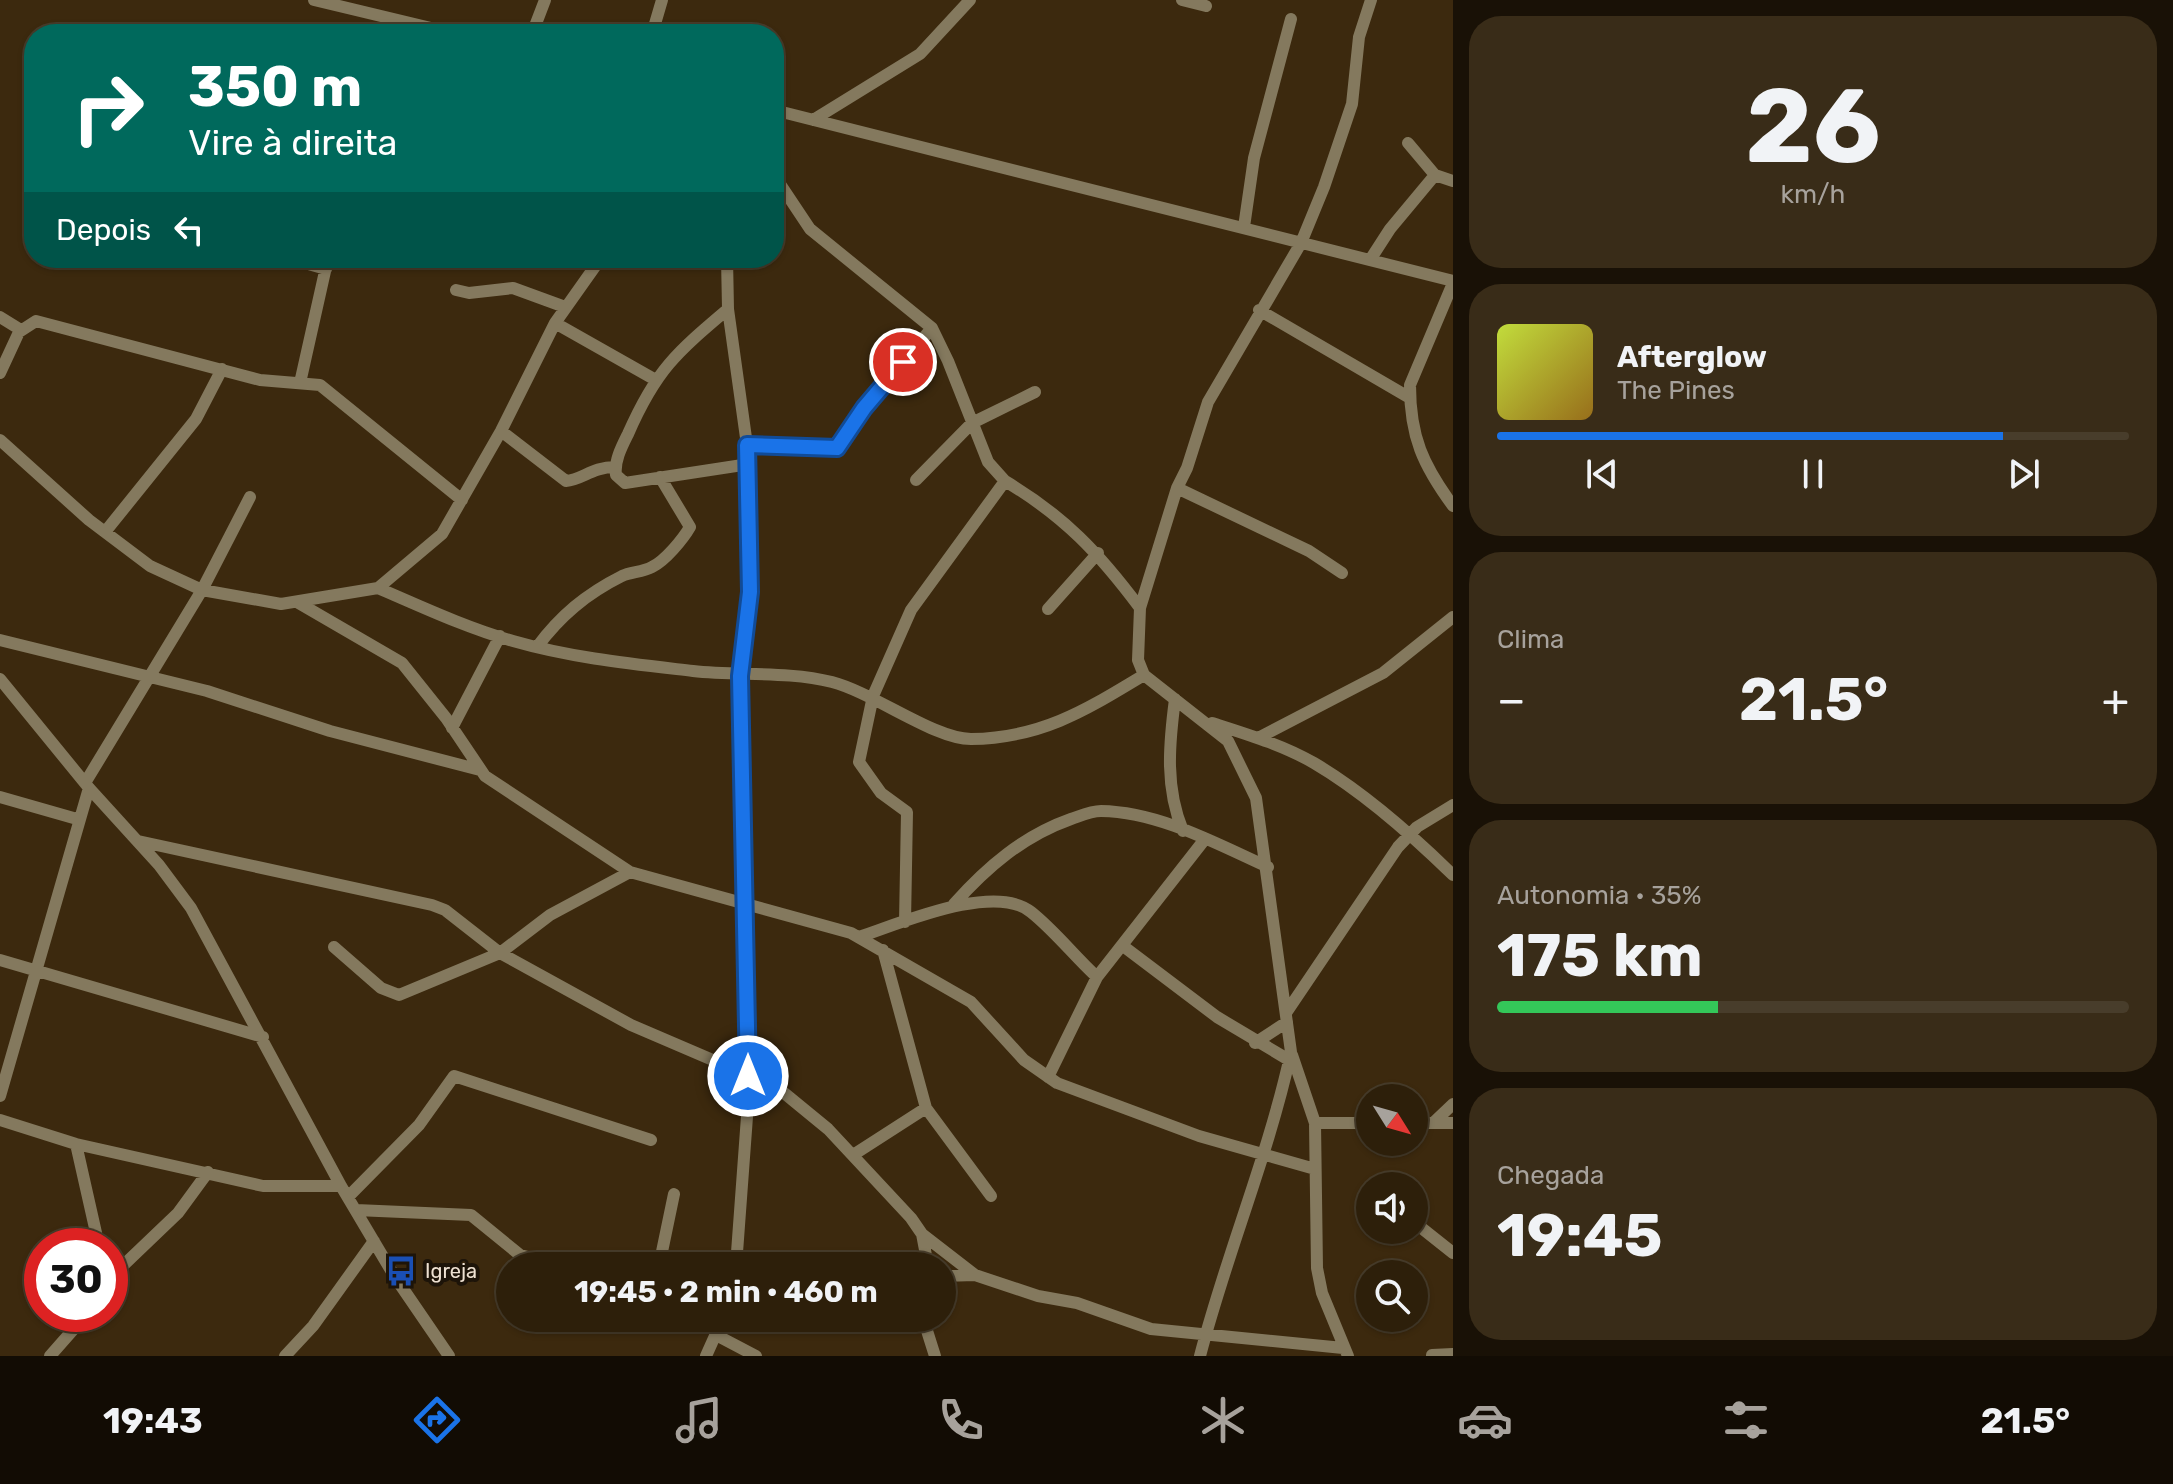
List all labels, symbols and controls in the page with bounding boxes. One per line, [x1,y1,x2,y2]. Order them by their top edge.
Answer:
text: 350 m [188,54,362,120]
icon: right [56,56,160,160]
text: 26 [1745,65,1881,188]
text: Vire à direita [188,121,397,164]
text: km/h [1781,179,1845,210]
icon: left [167,208,211,252]
text: Depois [56,212,151,248]
pin [869,328,937,396]
text: Afterglow [1617,339,1767,375]
icon: arrive [881,340,925,384]
text: The Pines [1617,375,1735,406]
icon: previous [1580,452,1624,496]
icon: pause [1791,452,1835,496]
icon: next [2002,452,2046,496]
text: Clima [1497,624,1564,655]
text: 21.5° [1739,664,1888,735]
text: − [1497,674,1526,726]
text: + [2102,674,2129,726]
text: Autonomia · 35% [1497,880,1702,911]
text: 175 km [1497,920,1703,991]
position arrow [706,1034,790,1118]
north arrow [1356,1084,1428,1156]
map controls [1356,1084,1428,1332]
text: Chegada [1497,1160,1604,1191]
button: sound [1356,1172,1428,1244]
text: 19:45 [1497,1200,1663,1271]
speed limit sign: 30 [24,1228,128,1332]
bus stop icon: Igreja [384,1254,418,1288]
place label: Igreja [425,1259,477,1283]
button: search [1356,1260,1428,1332]
text: 19:45 · 2 min · 460 m [574,1274,878,1310]
icon: directions [409,1392,465,1448]
icon: music [671,1392,727,1448]
icon: phone [933,1392,989,1448]
icon: climate [1195,1392,1251,1448]
icon: car [1457,1392,1513,1448]
icon: filters [1718,1392,1774,1448]
text: 19:43 [103,1399,203,1442]
text: 21.5° [1980,1399,2070,1442]

